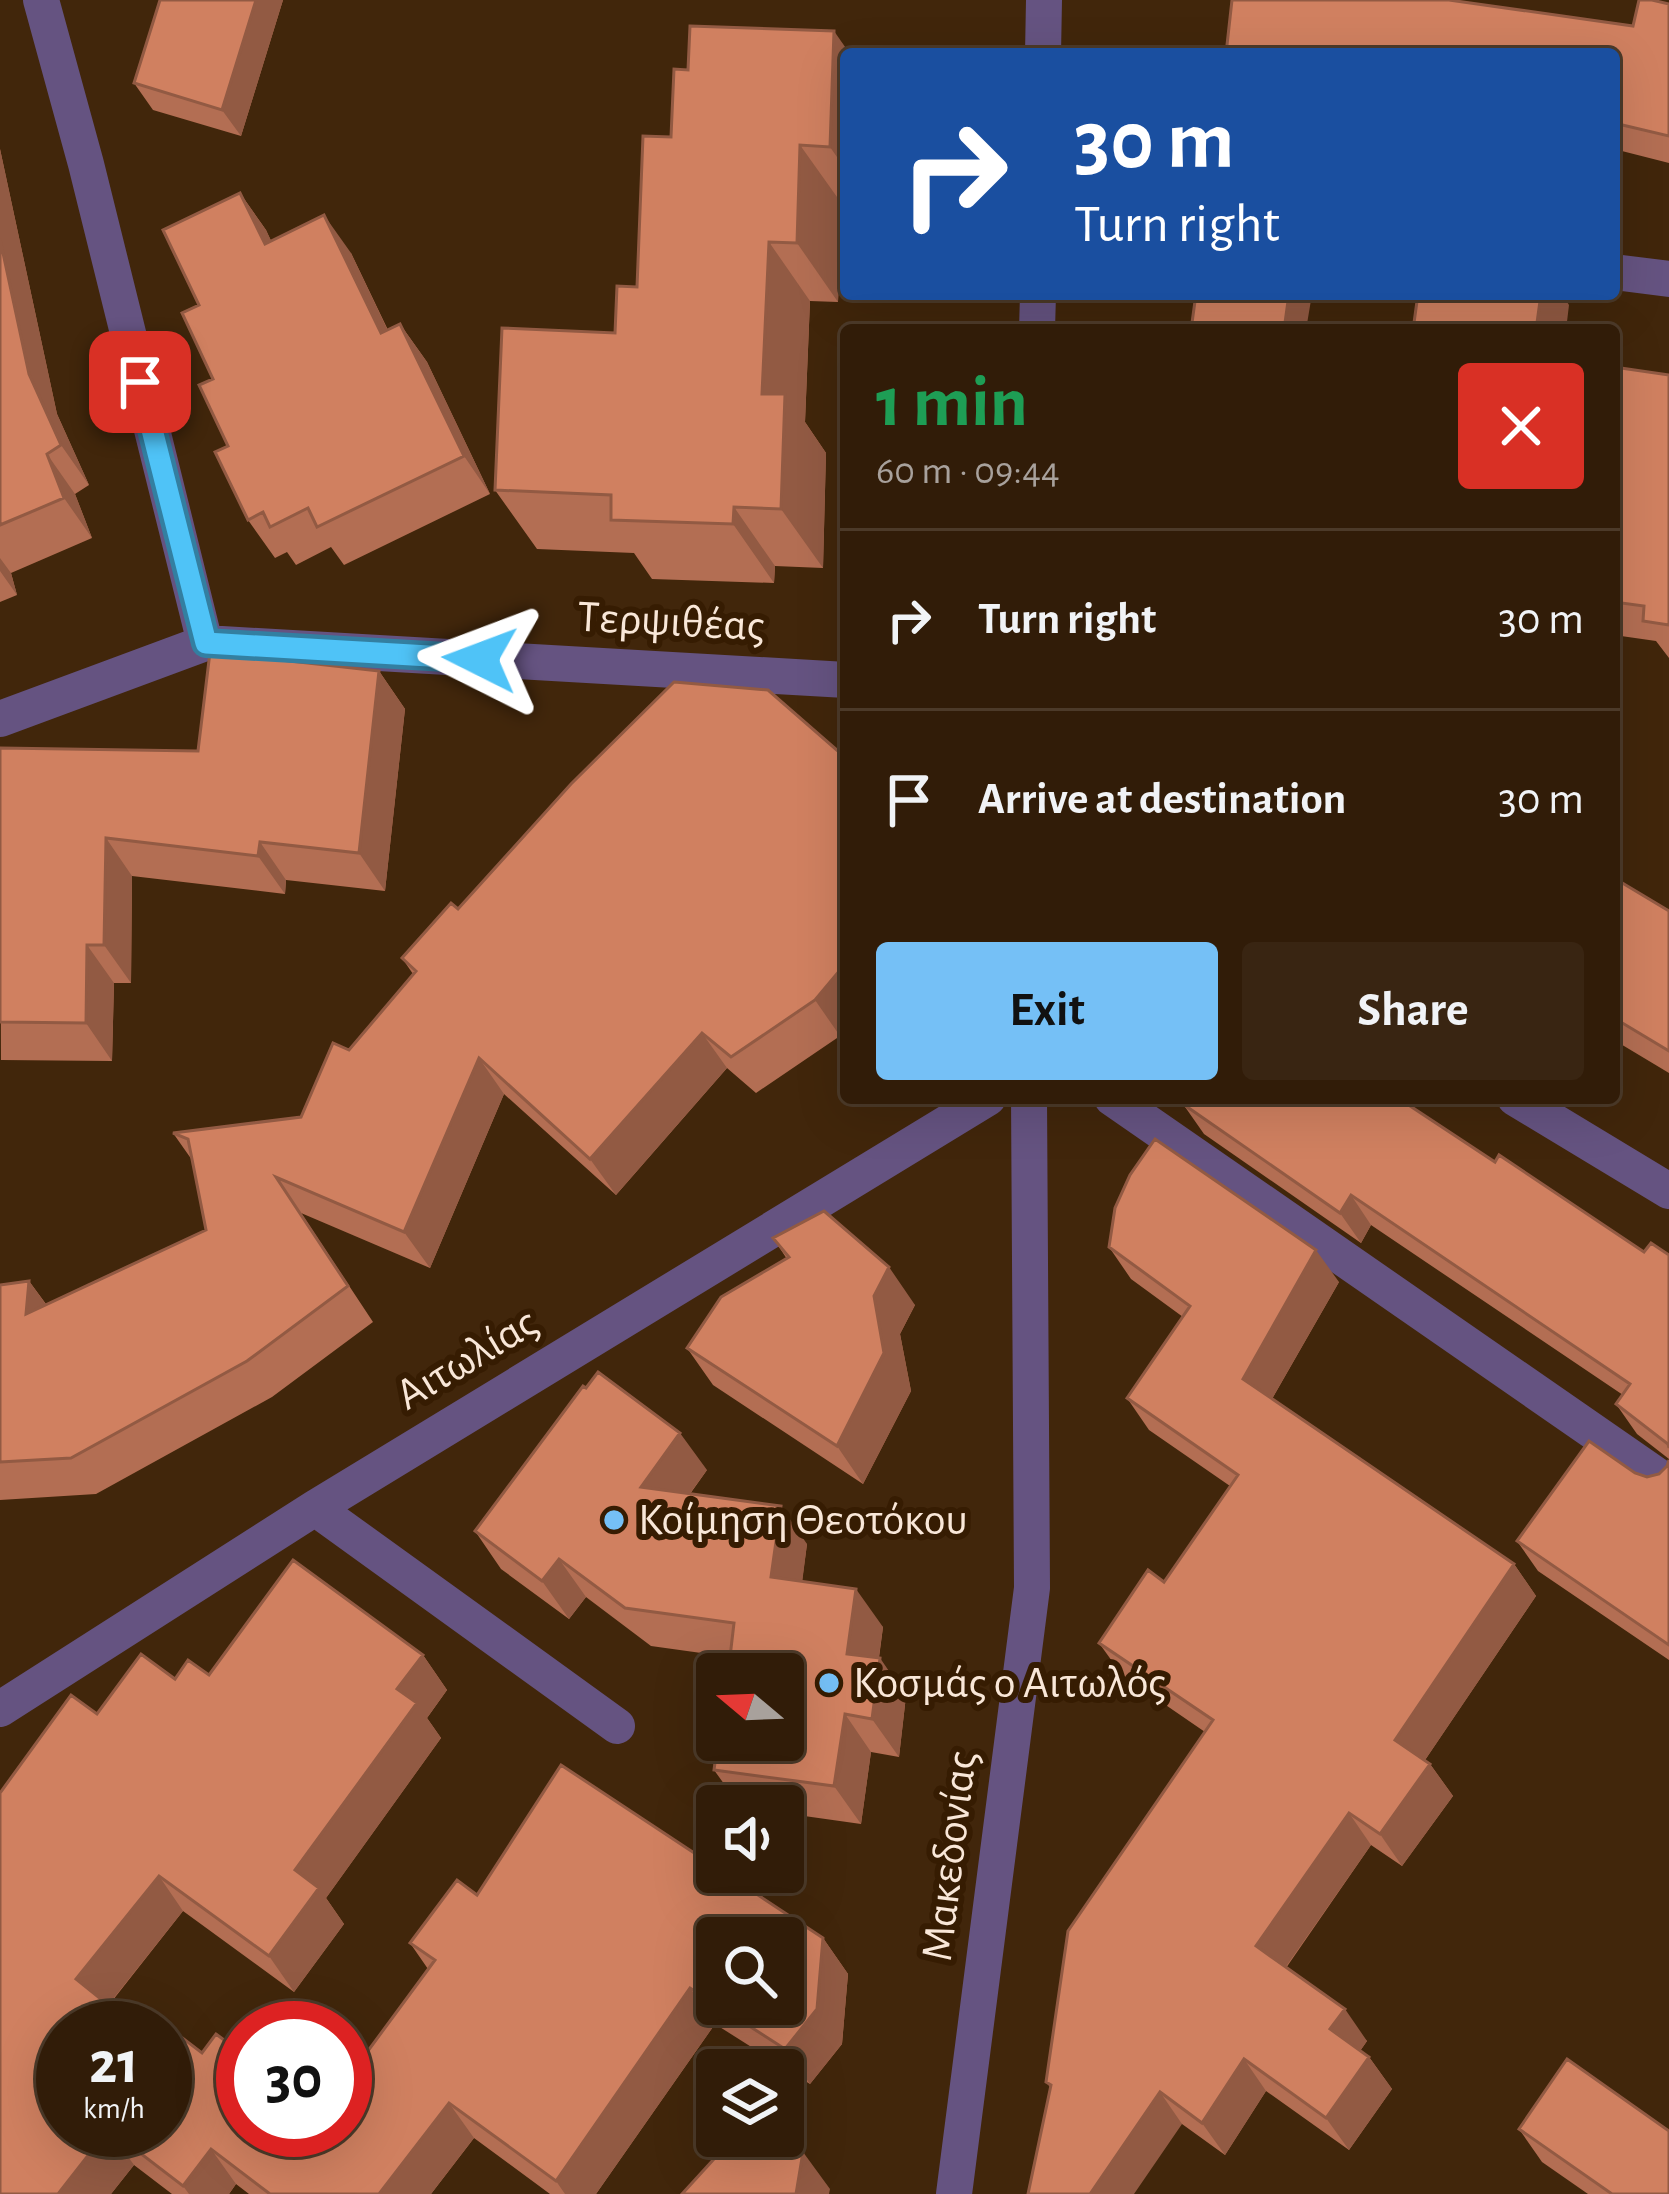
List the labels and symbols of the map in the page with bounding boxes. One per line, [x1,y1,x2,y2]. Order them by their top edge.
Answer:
pin [89,331,191,433]
street label: Τερψιθέας [576,595,766,649]
position arrow [417,596,543,722]
street label: Αιτωλίας [389,1300,545,1418]
place label: Κοίμηση Θεοτόκου [638,1498,968,1543]
marker: Κοίμηση Θεοτόκου [601,1507,627,1533]
north arrow [696,1653,804,1761]
place label: Κοσμάς ο Αιτωλός [853,1661,1166,1706]
marker: Κοσμάς ο Αιτωλός [816,1670,842,1696]
street label: Μακεδονίας [915,1748,985,1964]
speed limit sign: 30 [216,2001,372,2157]

